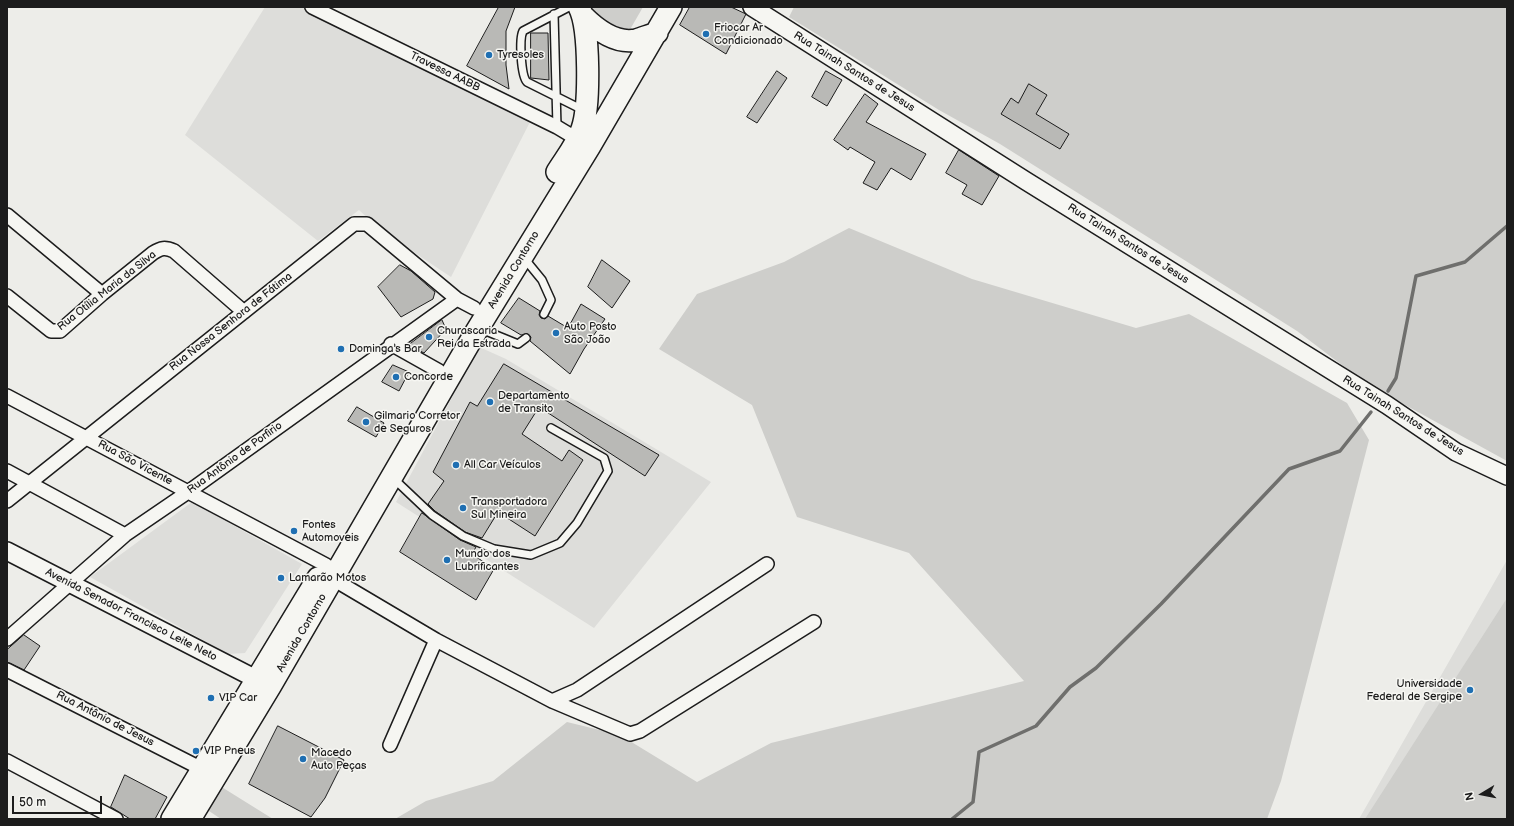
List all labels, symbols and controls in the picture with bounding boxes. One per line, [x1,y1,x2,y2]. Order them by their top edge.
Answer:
place label: Friocar Ar Condicionado [714,21,783,47]
marker: Friocar Ar Condicionado [701,29,711,39]
street label: Rua Tainah Santos de Jesus [791,29,917,115]
place label: Tyresoles [497,48,544,62]
street label: Travessa AABB [408,49,482,95]
marker: Tyresoles [484,50,494,60]
street label: Rua Tainah Santos de Jesus [1065,201,1191,287]
street label: Avenida Contorno [486,229,542,311]
street label: Rua Otília Maria da Silva [55,248,159,334]
street label: Rua Nossa Senhora de Fátima [167,270,295,374]
place label: Auto Posto São João [564,320,616,346]
place label: Churascaria Rei da Estrada [437,324,511,350]
marker: Auto Posto São João [551,328,561,338]
marker: Churascaria Rei da Estrada [424,332,434,342]
place label: Dominga's Bar [349,342,421,356]
marker: Dominga's Bar [336,344,346,354]
place label: Concorde [404,370,453,384]
marker: Concorde [391,372,401,382]
street label: Rua Tainah Santos de Jesus [1340,373,1466,459]
place label: Departamento de Transito [498,389,569,415]
marker: Departamento de Transito [485,397,495,407]
place label: Gilmario Corretor de Seguros [374,409,460,435]
marker: Gilmario Corretor de Seguros [361,417,371,427]
street label: Rua Antônio de Porfirio [185,419,285,497]
street label: Rua São Vicente [95,438,175,488]
place label: All Car Veículos [464,458,541,472]
marker: All Car Veículos [451,460,461,470]
place label: Transportadora Sul Mineira [471,495,547,521]
marker: Transportadora Sul Mineira [458,503,468,513]
place label: Fontes Automoveis [302,518,359,544]
marker: Fontes Automoveis [289,526,299,536]
place label: Mundo dos Lubrificantes [455,547,519,573]
marker: Mundo dos Lubrificantes [442,555,452,565]
street label: Avenida Senador Francisco Leite Neto [43,566,219,664]
place label: Lamarão Motos [289,571,366,585]
marker: Lamarão Motos [276,573,286,583]
street label: Avenida Contorno [274,591,330,675]
place label: Universidade Federal de Sergipe [1366,677,1462,703]
marker: Universidade Federal de Sergipe [1465,685,1475,695]
street label: Rua Antônio de Jesus [54,689,156,749]
place label: VIP Car [219,691,257,705]
marker: VIP Car [206,693,216,703]
place label: VIP Pneus [204,744,255,758]
marker: VIP Pneus [191,746,201,756]
place label: Macedo Auto Peças [311,746,367,772]
marker: Macedo Auto Peças [298,754,308,764]
north arrow [1462,774,1502,814]
scale bar [14,788,104,814]
text: N [1463,791,1477,801]
text: 50 m [19,795,46,810]

